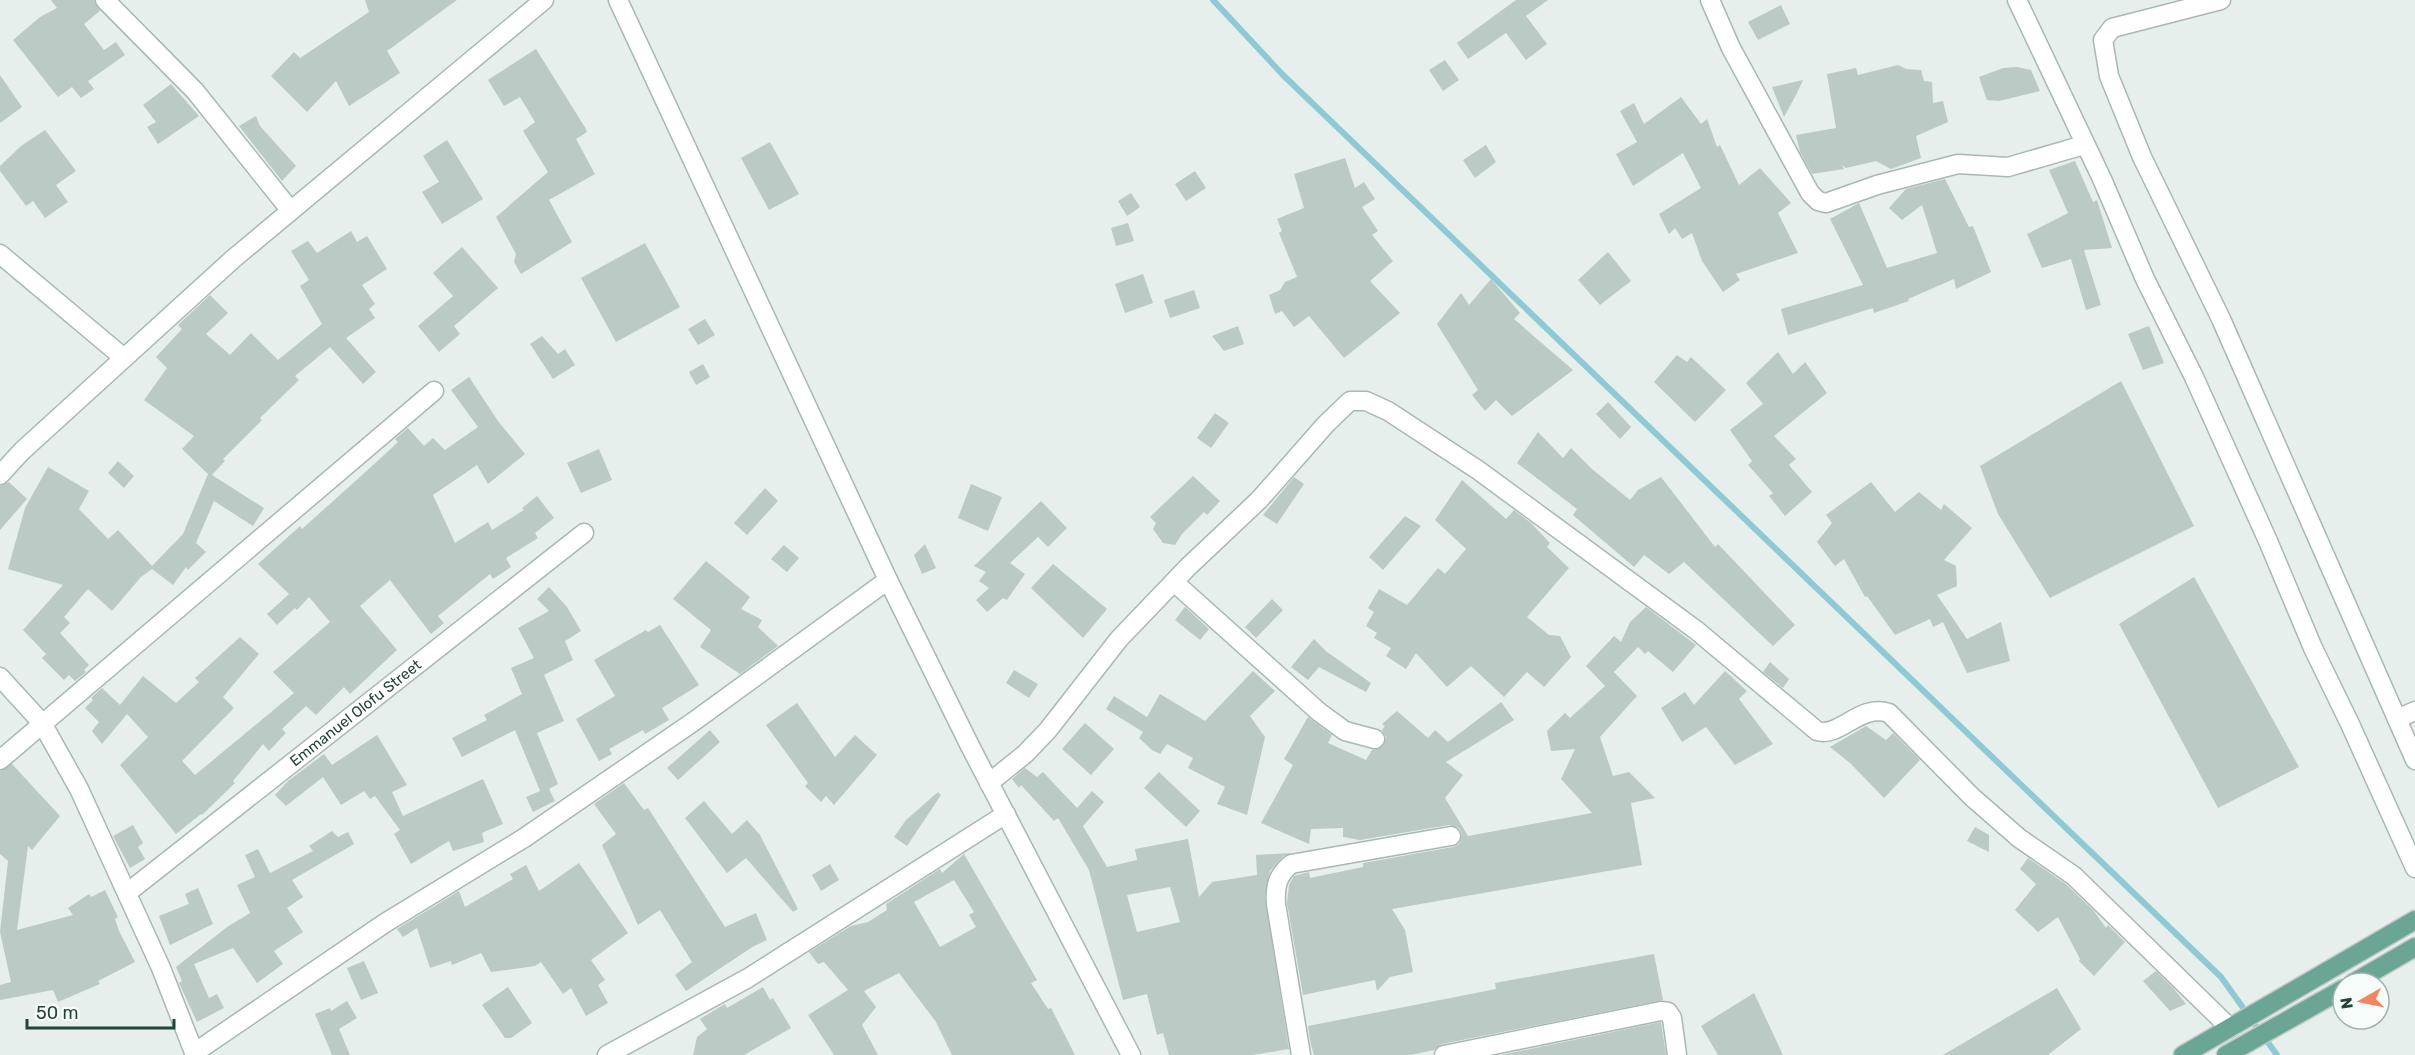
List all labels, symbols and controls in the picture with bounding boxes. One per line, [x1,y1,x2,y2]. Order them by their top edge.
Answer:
street label: Emmanuel Olofu Street [286,656,425,770]
north arrow [2331,971,2391,1031]
scale bar [27,992,174,1030]
text: N [2336,996,2357,1010]
text: 50 m [36,1002,79,1024]

